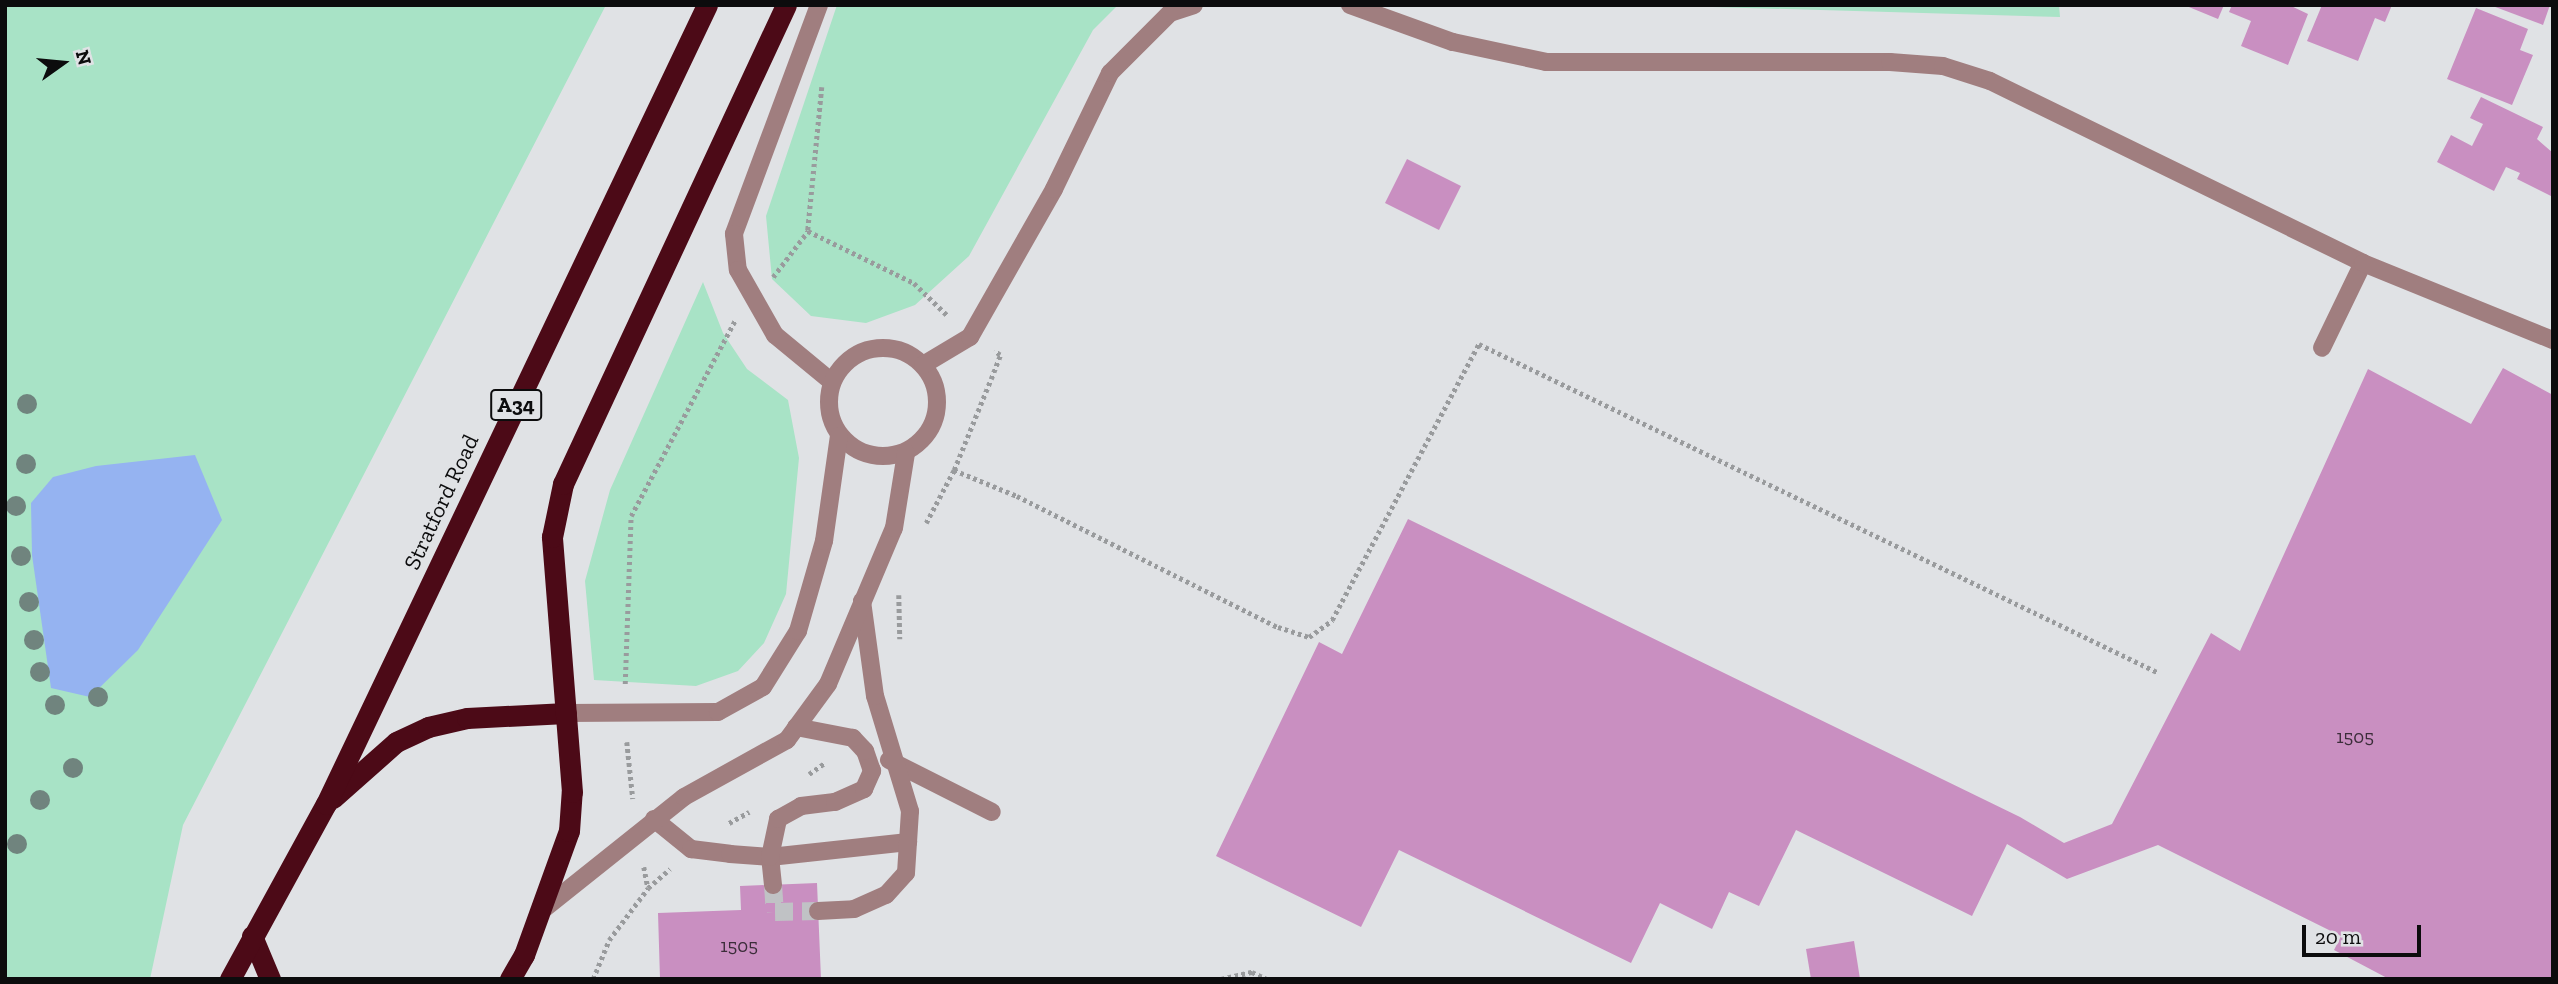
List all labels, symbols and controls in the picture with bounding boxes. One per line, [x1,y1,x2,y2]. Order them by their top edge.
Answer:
north arrow [28,28,98,98]
text: N [71,47,97,67]
road number: A34 [490,388,542,422]
street label: Stratford Road [398,430,484,574]
house number: 1505 [2336,726,2374,748]
scale bar [2306,911,2425,955]
text: 20 m [2315,924,2361,949]
house number: 1505 [720,935,758,957]

